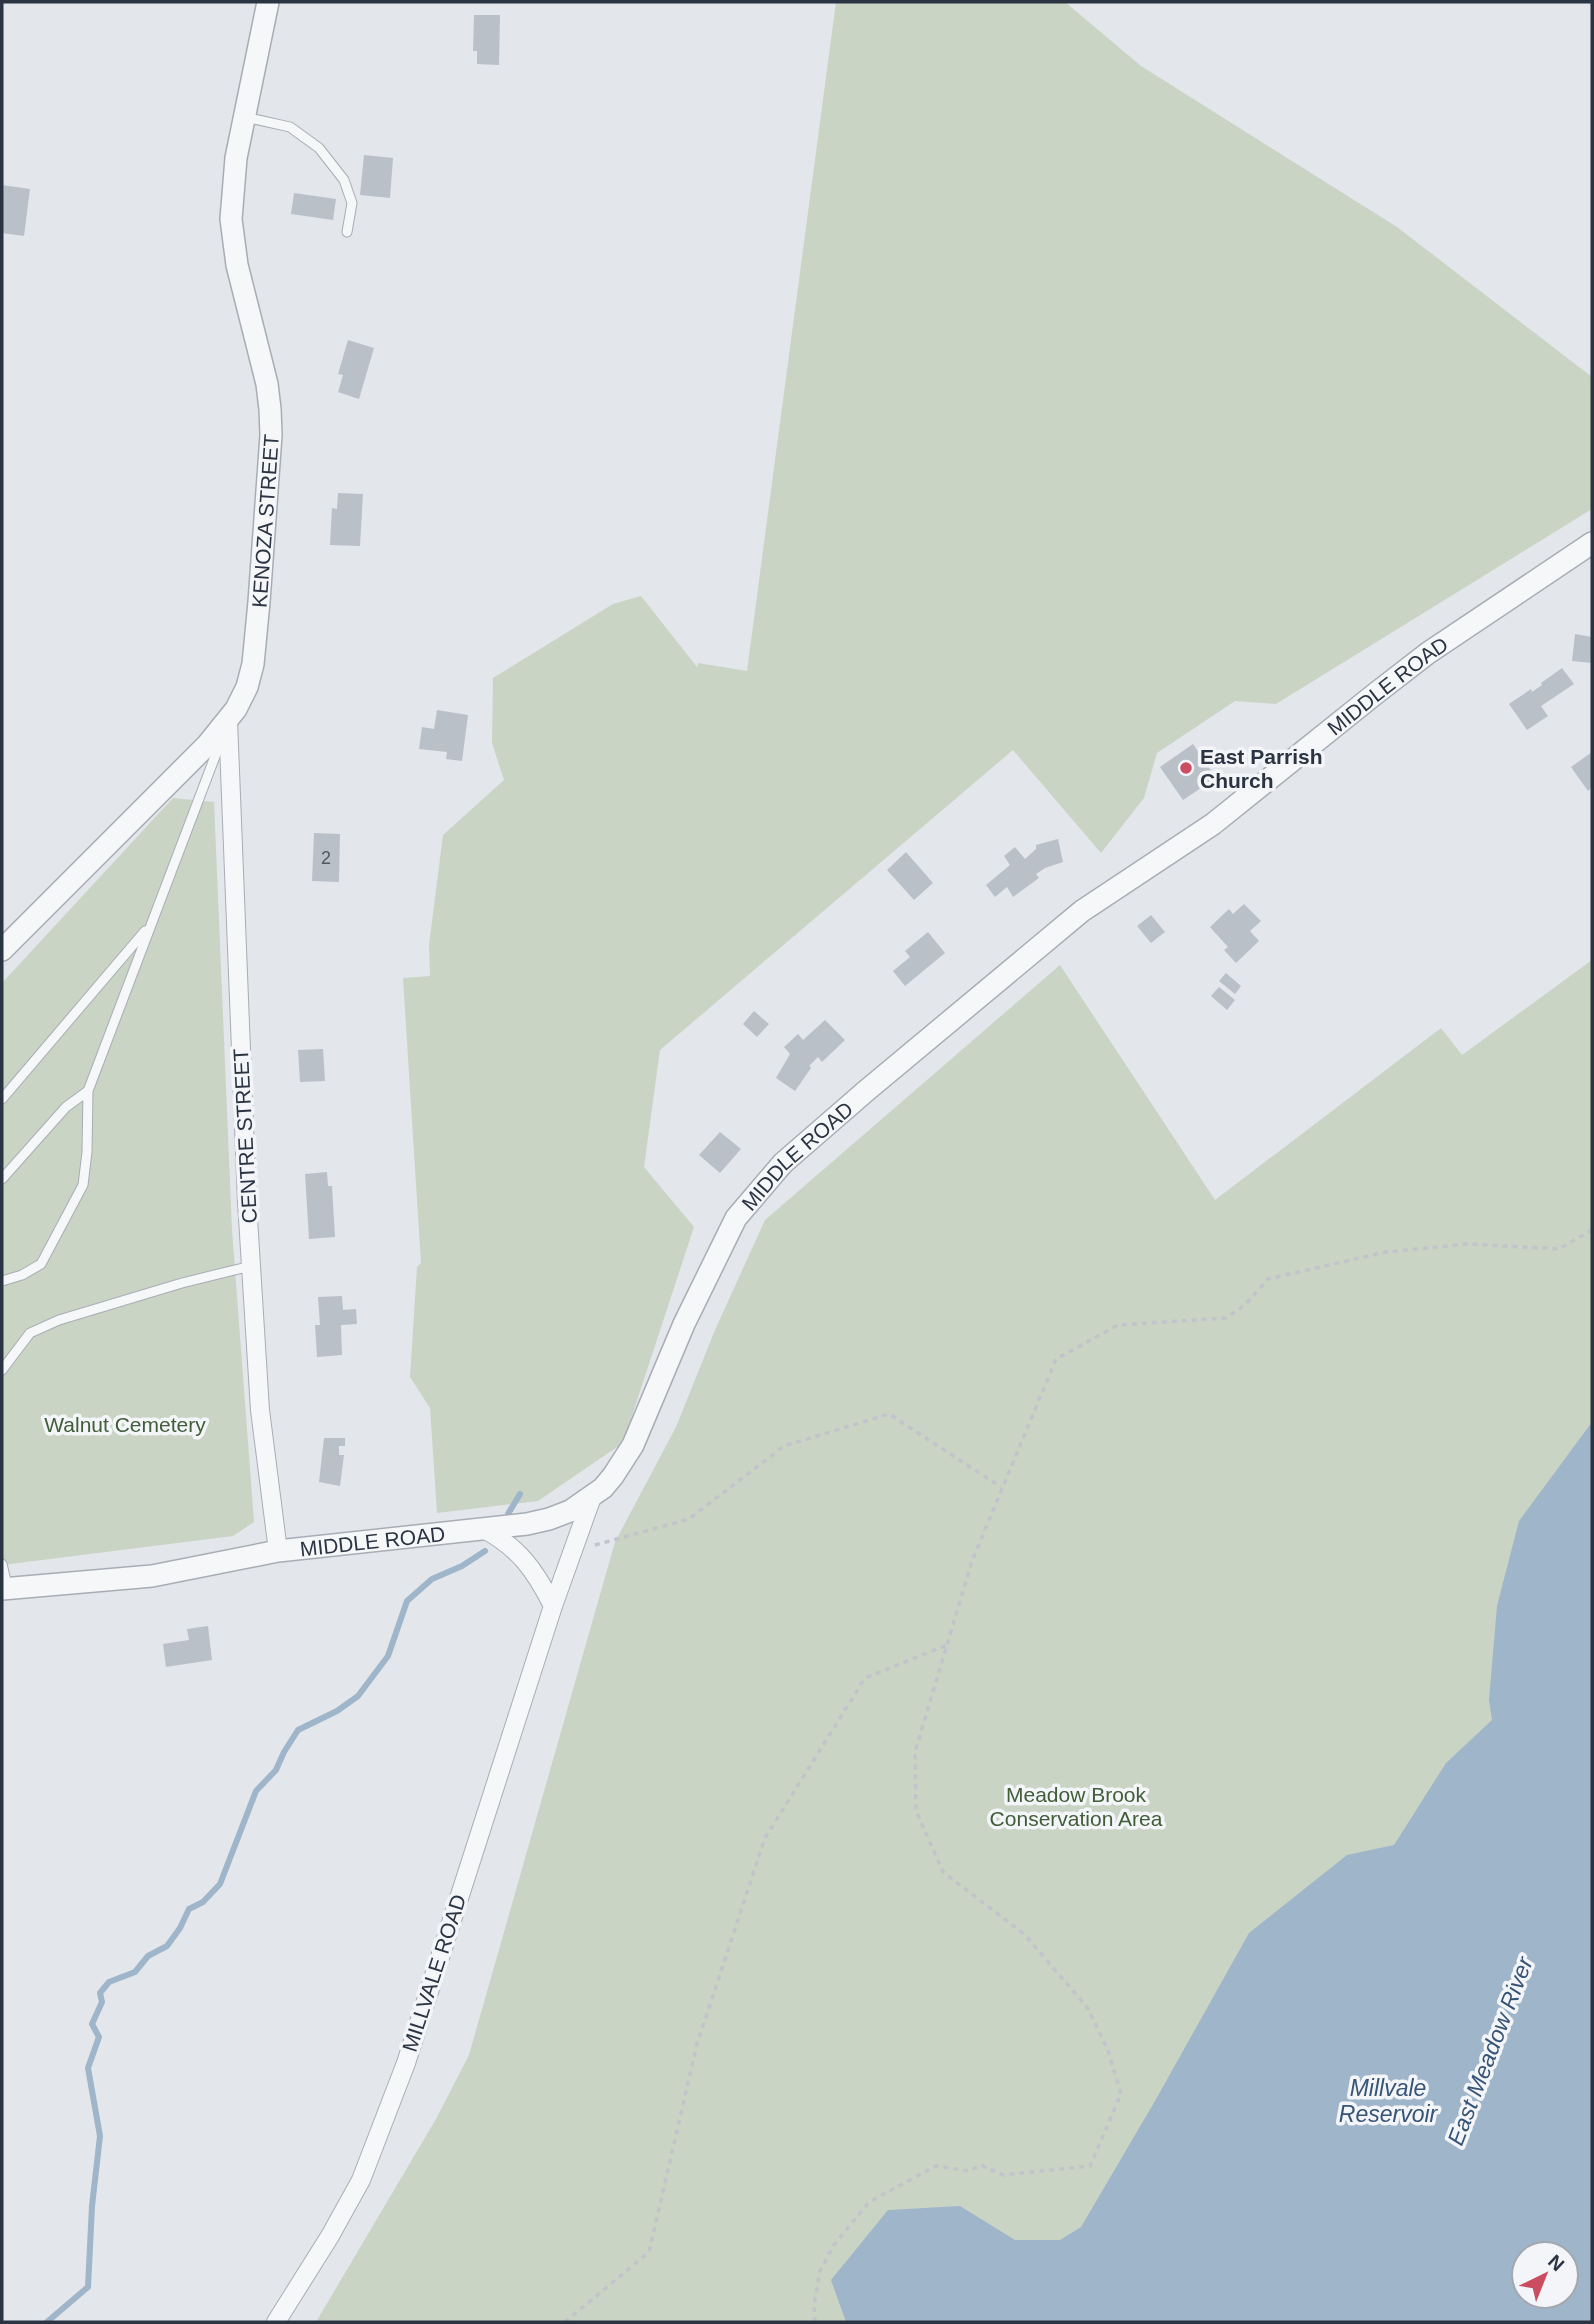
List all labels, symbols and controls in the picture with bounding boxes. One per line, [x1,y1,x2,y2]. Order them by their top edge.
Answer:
street label: KENOZA STREET [247,433,283,609]
street label: MIDDLE ROAD [1323,632,1452,739]
place label: East Parrish Church [1200,745,1323,792]
marker: East Parrish Church [1178,760,1194,776]
house number: 2 [321,848,331,868]
street label: CENTRE STREET [229,1048,261,1224]
street label: MIDDLE ROAD [737,1097,857,1215]
park label: Walnut Cemetery [44,1413,206,1436]
street label: MIDDLE ROAD [299,1521,446,1560]
park label: Meadow Brook Conservation Area [990,1783,1163,1830]
street label: MILLVALE ROAD [398,1892,470,2054]
water label: East Meadow River [1442,1952,1538,2149]
water label: Millvale Reservoir [1339,2075,1439,2127]
north arrow [1510,2240,1580,2310]
text: N [1544,2251,1568,2275]

